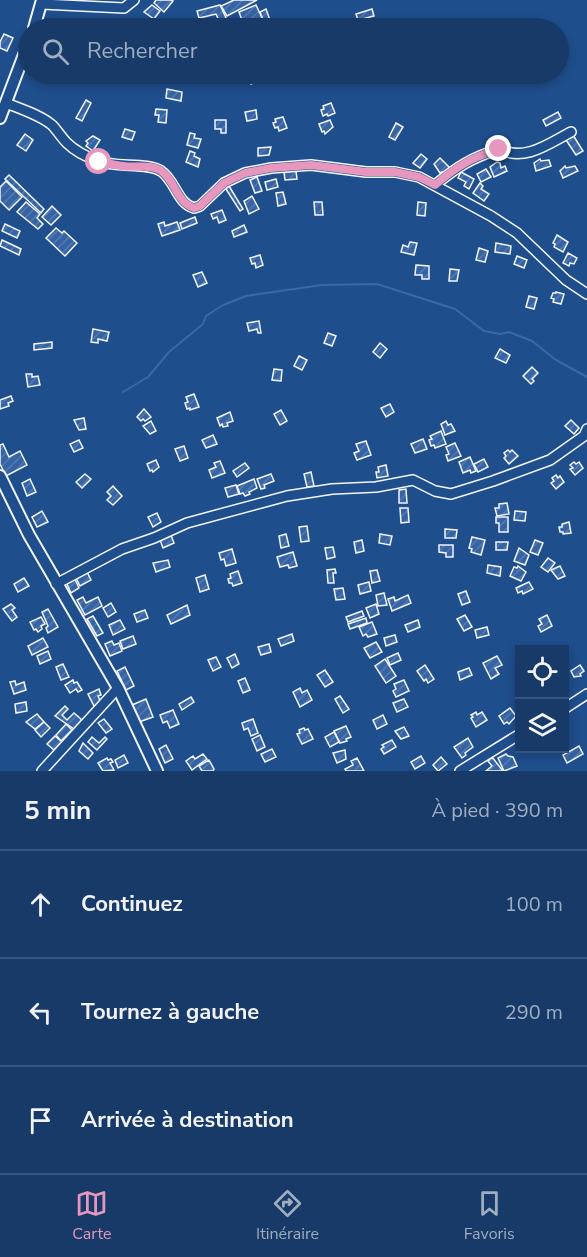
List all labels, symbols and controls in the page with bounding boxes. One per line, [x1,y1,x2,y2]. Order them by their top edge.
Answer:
search box [18,18,569,84]
icon: search [39,35,72,68]
text: Rechercher [87,36,198,66]
route end [485,135,511,161]
route start [85,148,111,174]
map controls [515,645,569,753]
button: locate [515,645,569,699]
button: layers [515,699,569,753]
text: 5 min [24,793,91,828]
text: À pied · 390 m [432,797,563,824]
icon: ahead [24,888,57,921]
text: Continuez [81,889,183,919]
text: 100 m [505,891,563,918]
icon: left [24,996,57,1029]
text: Tournez à gauche [81,997,259,1027]
text: 290 m [505,999,563,1026]
icon: arrive [24,1104,57,1137]
text: Arrivée à destination [81,1105,294,1135]
tab: Carte [72,1187,111,1245]
tab: Itinéraire [256,1187,319,1245]
tab: Favoris [464,1187,515,1245]

